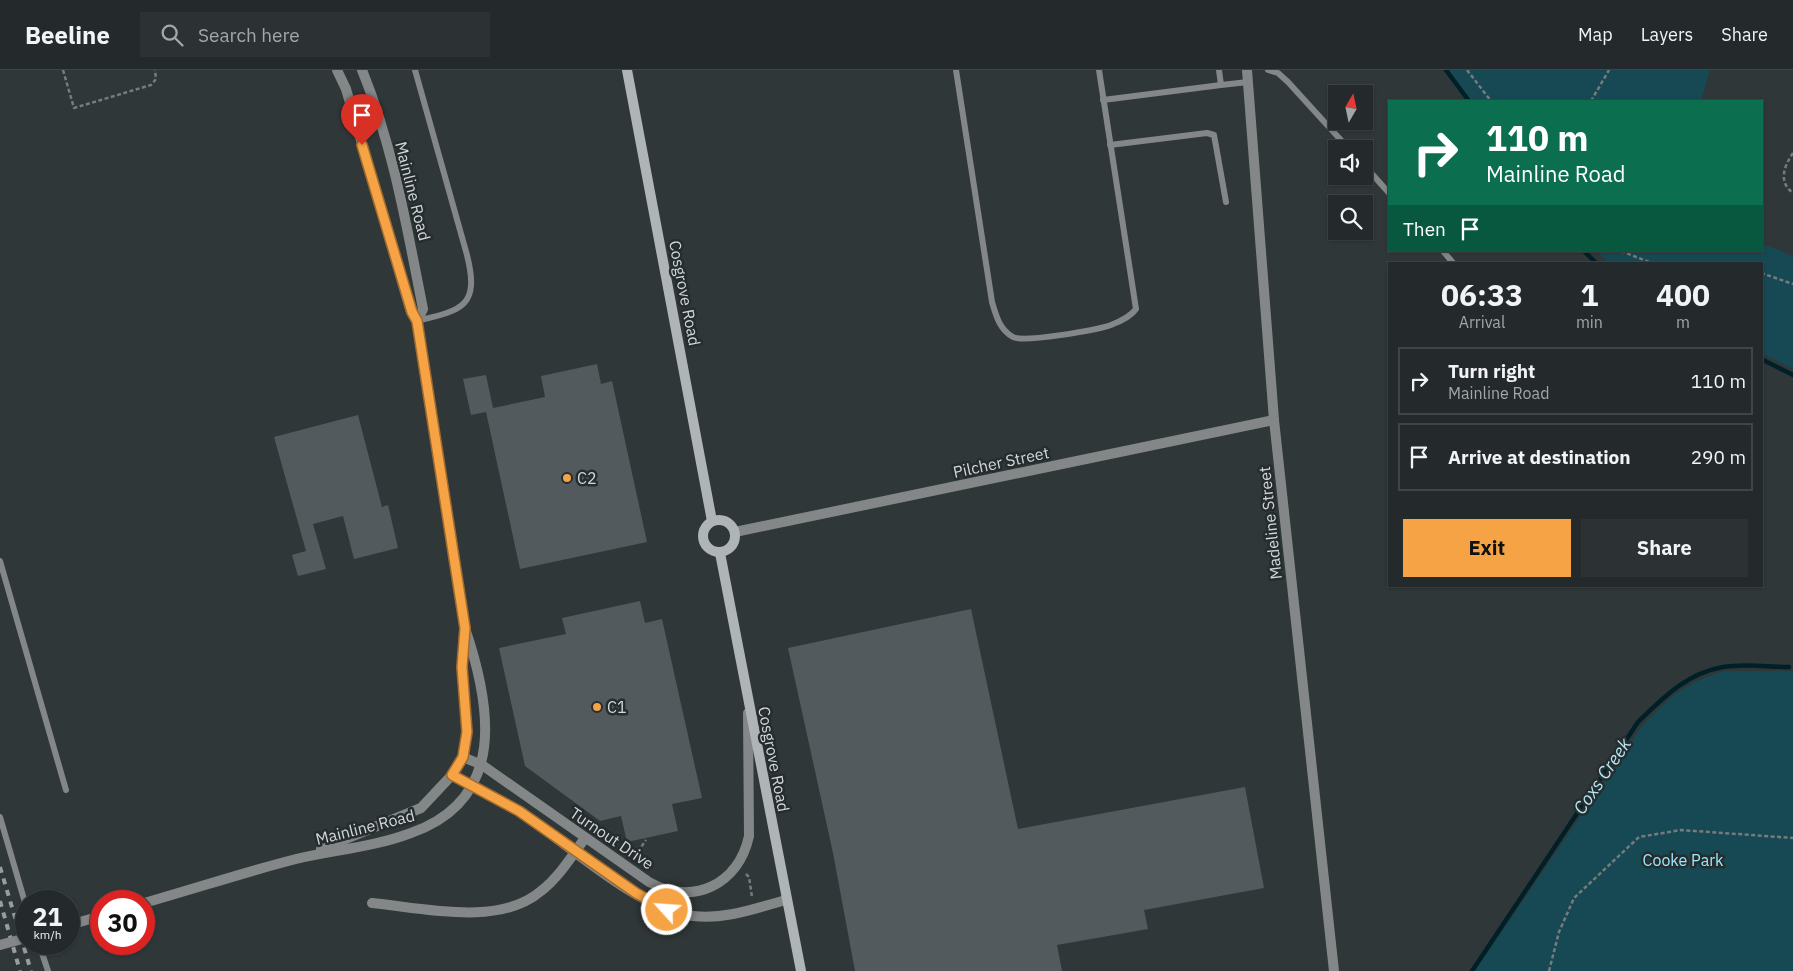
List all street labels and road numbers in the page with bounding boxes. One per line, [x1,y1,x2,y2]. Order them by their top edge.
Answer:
street label: Mainline Road [391,139,435,243]
street label: Cosgrove Road [665,239,705,347]
street label: Pilcher Street [951,442,1051,482]
street label: Madeline Street [1254,466,1286,580]
street label: Cosgrove Road [754,705,794,813]
street label: Turnout Drive [566,803,658,874]
street label: Mainline Road [313,805,417,849]

